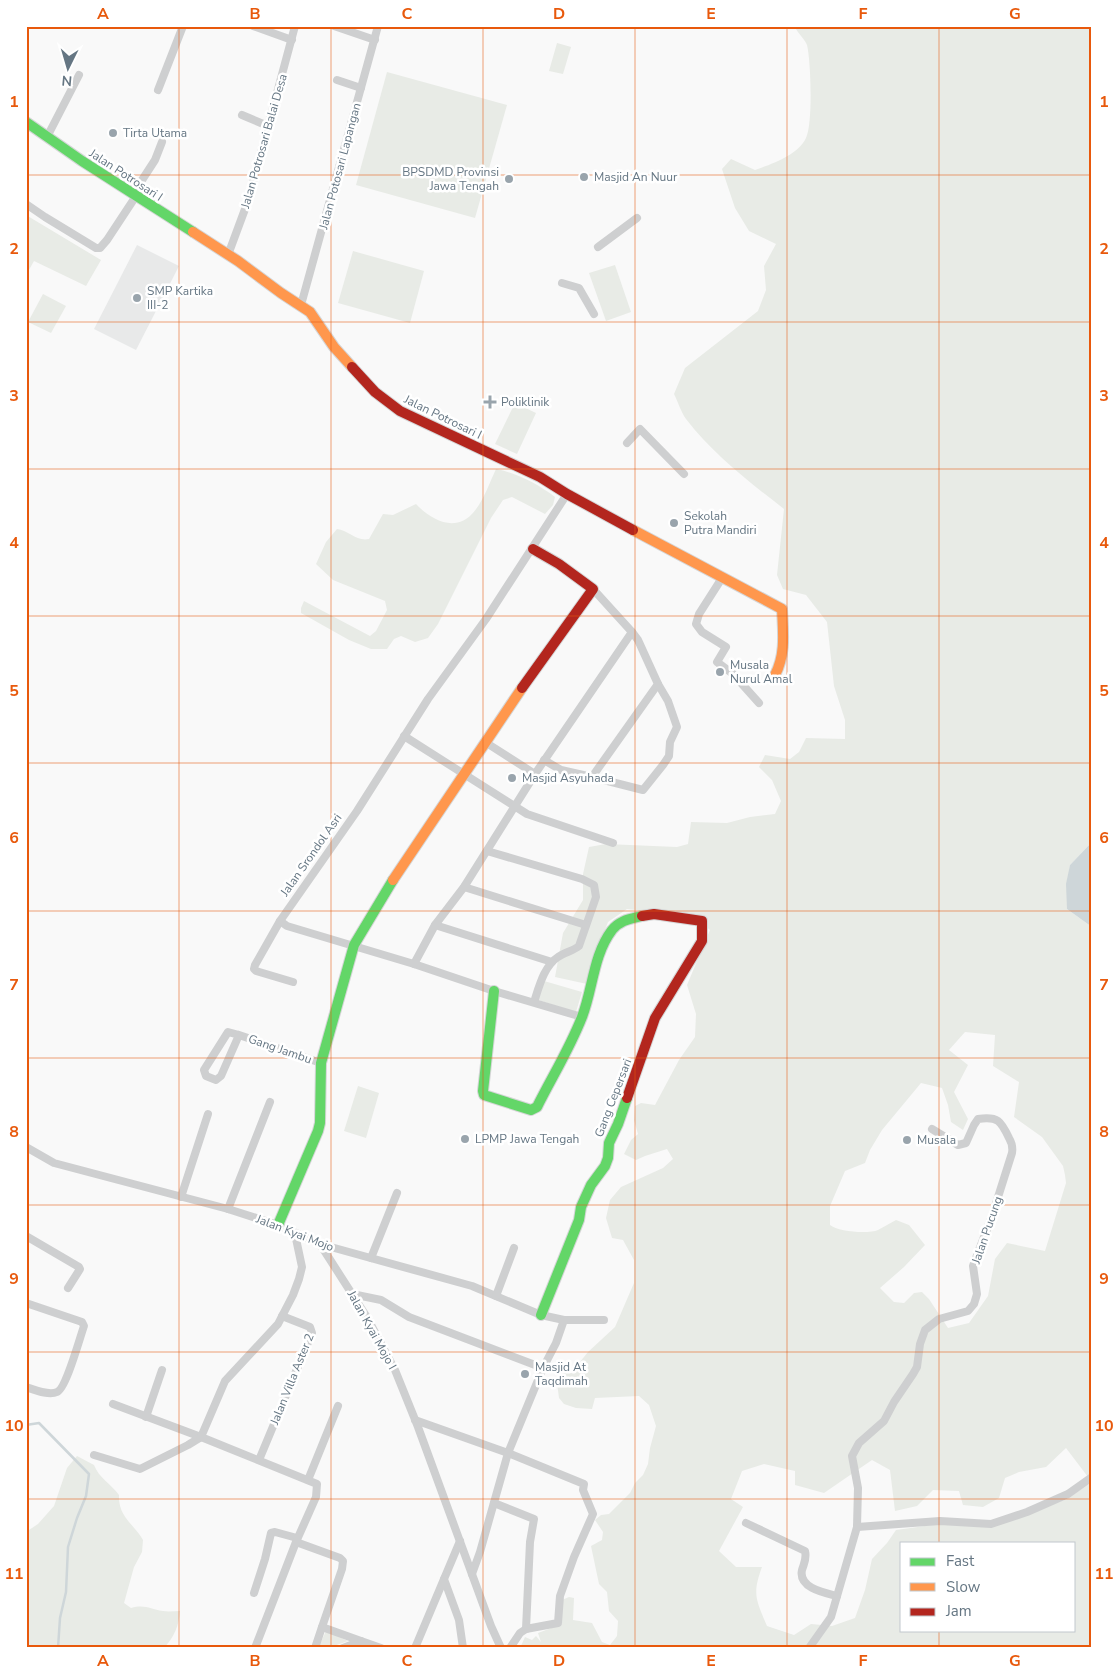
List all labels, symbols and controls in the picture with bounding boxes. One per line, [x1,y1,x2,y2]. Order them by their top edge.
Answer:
text: A [97,3,109,25]
text: B [249,3,261,25]
text: C [402,3,413,25]
text: D [553,3,565,25]
text: E [706,3,716,25]
text: F [859,3,868,25]
text: G [1009,3,1021,25]
north arrow [42,42,92,92]
text: N [61,71,73,90]
street label: Jalan Potrosari Balai Desa [237,72,291,211]
text: 1 [9,91,19,113]
text: 1 [1099,91,1109,113]
street label: Jalan Potosari Lapangan [315,101,365,232]
place label: Tirta Utama [123,125,187,141]
marker: Tirta Utama [107,127,119,139]
street label: Jalan Potrosari I [85,145,166,205]
place label: BPSDMD Provinsi Jawa Tengah [402,164,499,194]
place label: Masjid An Nuur [594,169,678,185]
marker: Masjid An Nuur [578,171,590,183]
marker: BPSDMD Provinsi Jawa Tengah [503,173,515,185]
text: 2 [9,238,19,260]
text: 2 [1099,238,1109,260]
place label: SMP Kartika III-2 [147,283,213,313]
marker: SMP Kartika III-2 [131,292,143,304]
text: 3 [9,385,19,407]
text: 3 [1099,385,1109,407]
street label: Jalan Potrosari I [401,391,484,443]
place label: Poliklinik [501,394,550,410]
marker: Poliklinik [483,395,497,409]
place label: Sekolah Putra Mandiri [684,508,756,538]
marker: Sekolah Putra Mandiri [668,517,680,529]
text: 4 [9,532,19,554]
text: 4 [1099,532,1109,554]
place label: Musala Nurul Amal [730,657,793,687]
marker: Musala Nurul Amal [714,666,726,678]
text: 5 [9,680,19,702]
text: 5 [1099,680,1109,702]
place label: Masjid Asyuhada [522,770,614,786]
marker: Masjid Asyuhada [506,772,518,784]
street label: Jalan Srondol Asri [276,811,345,900]
text: 6 [9,827,19,849]
text: 6 [1099,827,1109,849]
text: 7 [9,974,19,996]
text: 7 [1099,974,1109,996]
street label: Gang Jambu [246,1031,314,1067]
street label: Gang Cepersari [591,1056,635,1140]
text: 8 [9,1121,19,1143]
text: 8 [1099,1121,1109,1143]
place label: LPMP Jawa Tengah [475,1131,579,1147]
place label: Musala [917,1132,956,1148]
marker: LPMP Jawa Tengah [459,1133,471,1145]
marker: Musala [901,1134,913,1146]
street label: Jalan Pucung [968,1194,1006,1267]
street label: Jalan Kyai Mojo [253,1210,336,1255]
text: 9 [9,1268,19,1290]
text: 9 [1099,1268,1109,1290]
street label: Jalan Kyai Mojo I [343,1287,400,1372]
street label: Jalan Villa Aster 2 [266,1331,318,1428]
place label: Masjid At Taqdimah [535,1359,588,1389]
marker: Masjid At Taqdimah [519,1368,531,1380]
text: 10 [4,1415,24,1437]
text: 10 [1094,1415,1114,1437]
legend [900,1542,1076,1632]
text: Fast [946,1551,975,1571]
text: 11 [4,1563,24,1585]
text: 11 [1094,1563,1114,1585]
text: Slow [946,1577,981,1597]
text: Jam [945,1601,972,1621]
text: A [97,1650,109,1672]
text: B [249,1650,261,1672]
text: C [402,1650,413,1672]
text: D [553,1650,565,1672]
text: E [706,1650,716,1672]
text: F [859,1650,868,1672]
text: G [1009,1650,1021,1672]

